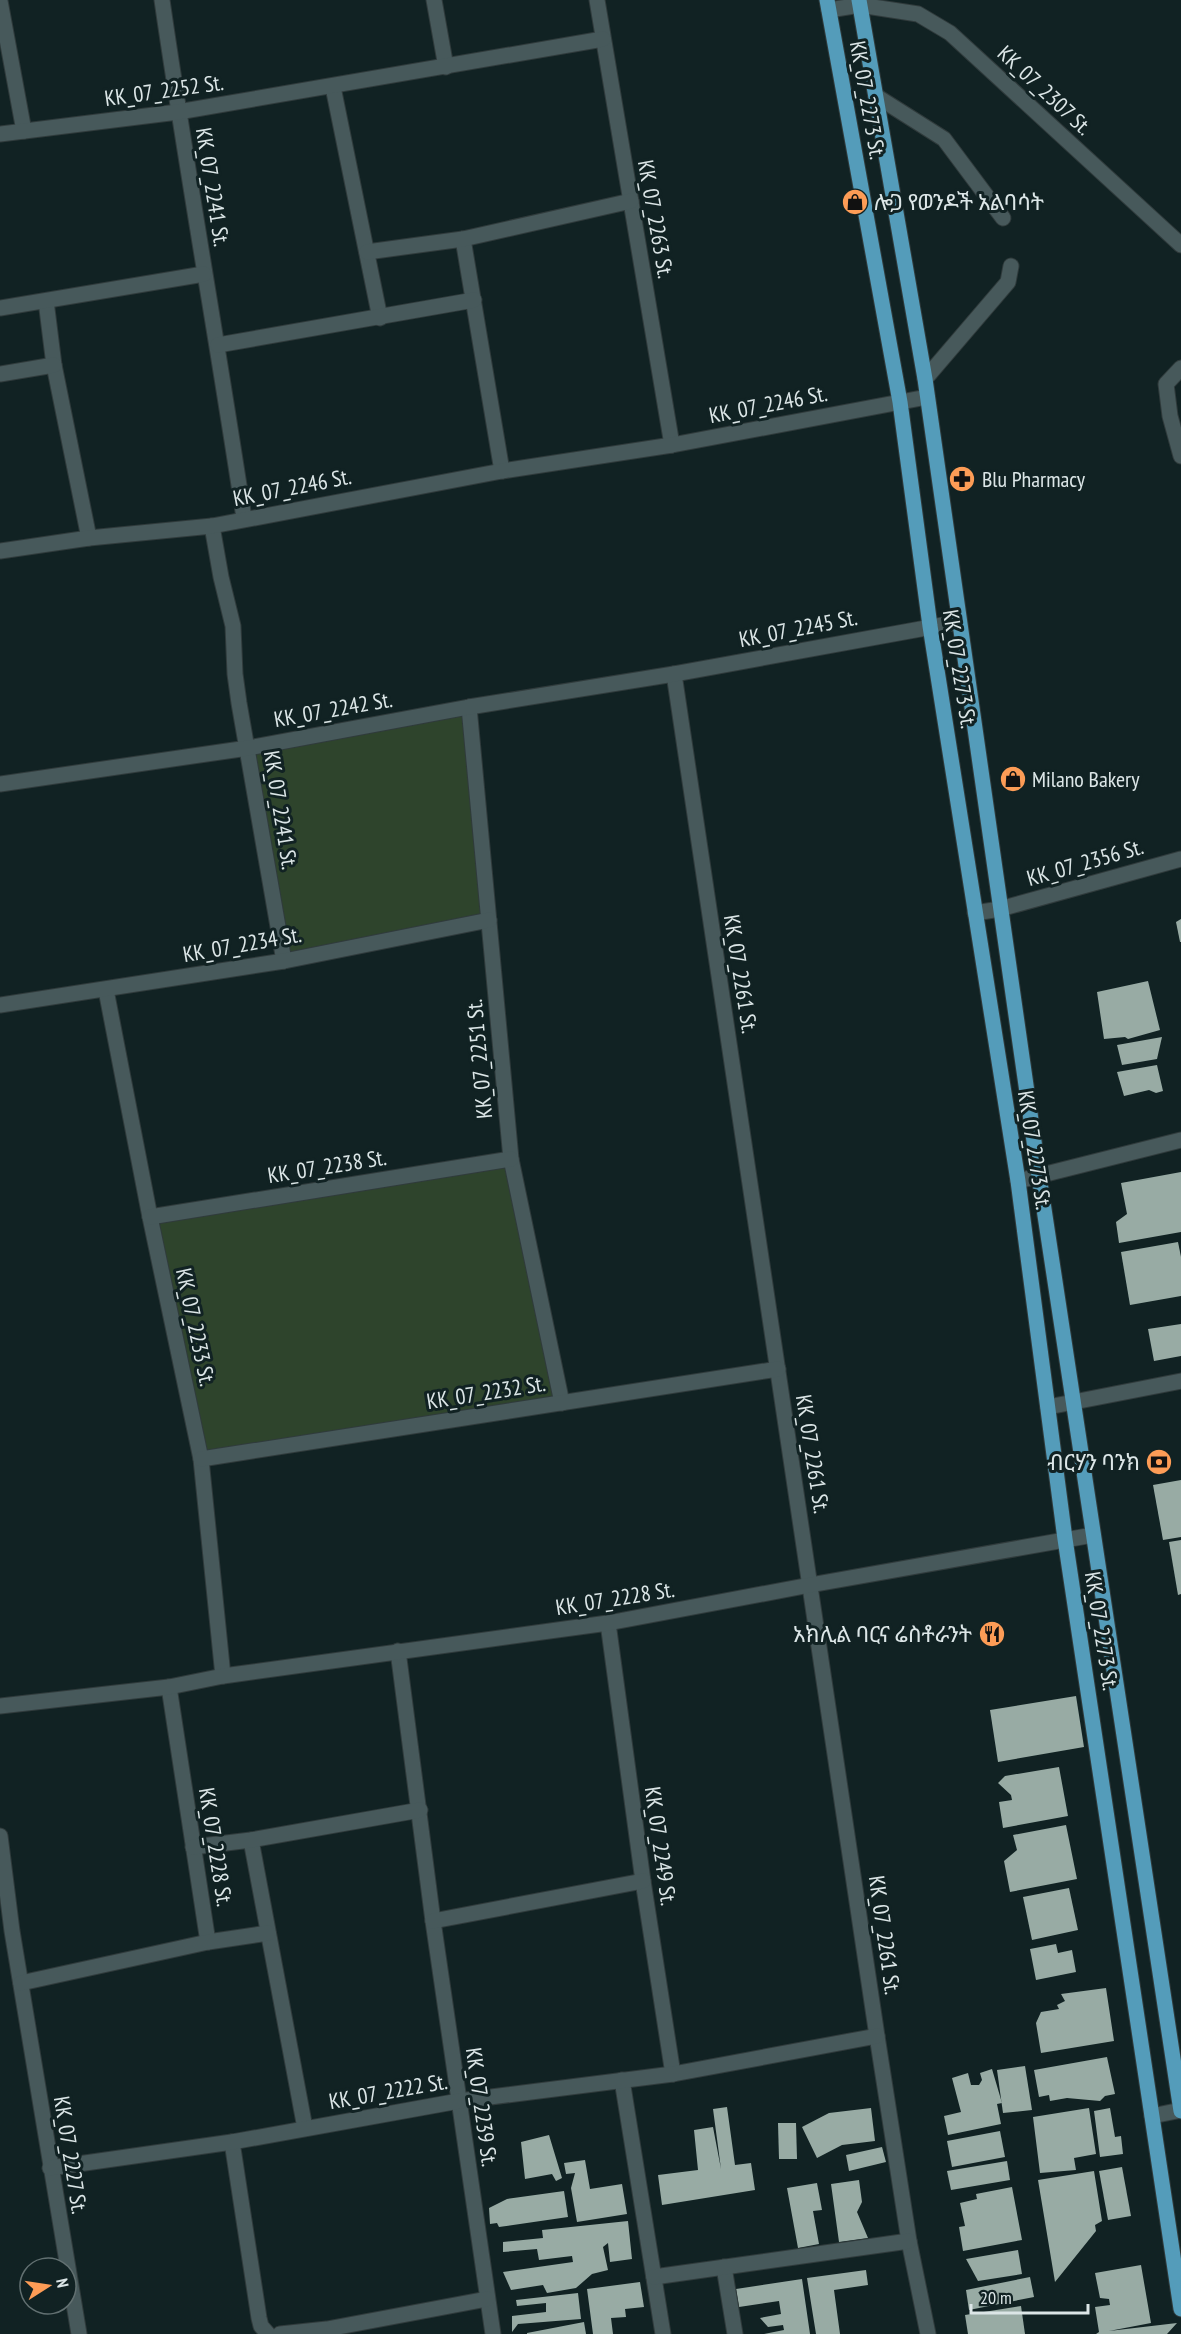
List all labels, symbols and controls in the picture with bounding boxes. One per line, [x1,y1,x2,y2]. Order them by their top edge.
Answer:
street label: KK_07_2273 St. [844,39,892,162]
street label: KK_07_2307 St. [992,39,1098,141]
street label: KK_07_2252 St. [103,68,225,112]
street label: KK_07_2241 St. [190,126,236,248]
street label: KK_07_2263 St. [632,158,680,281]
shop icon: ሎጋ የወንዶች አልባሳት [840,187,870,217]
place label: ሎጋ የወንዶች አልባሳት [874,188,1044,216]
street label: KK_07_2246 St. [707,379,830,429]
street label: KK_07_2246 St. [231,462,354,512]
pharmacy icon: Blu Pharmacy [947,464,977,494]
place label: Blu Pharmacy [982,465,1086,493]
street label: KK_07_2245 St. [737,603,860,653]
street label: KK_07_2273 St. [937,608,983,730]
street label: KK_07_2242 St. [272,685,395,733]
street label: KK_07_2241 St. [258,749,304,871]
shop icon: Milano Bakery [998,764,1028,794]
place label: Milano Bakery [1032,765,1140,793]
street label: KK_07_2356 St. [1024,832,1147,892]
street label: KK_07_2261 St. [718,913,764,1035]
street label: KK_07_2234 St. [181,920,304,968]
street label: KK_07_2251 St. [460,998,498,1120]
street label: KK_07_2273 St. [1012,1089,1058,1211]
street label: KK_07_2238 St. [266,1143,388,1189]
street label: KK_07_2233 St. [170,1265,222,1389]
street label: KK_07_2232 St. [425,1369,547,1415]
street label: KK_07_2261 St. [790,1393,836,1515]
bank icon: ብርሃን ባንክ [1144,1447,1174,1477]
place label: ብርሃን ባንክ [1047,1448,1140,1476]
street label: KK_07_2273 St. [1079,1570,1125,1692]
street label: KK_07_2228 St. [554,1575,676,1621]
restaurant icon: አክሊል ባርና ሬስቶራንት [977,1619,1007,1649]
place label: አክሊል ባርና ሬስቶራንት [793,1620,972,1648]
street label: KK_07_2249 St. [639,1785,683,1907]
street label: KK_07_2228 St. [193,1786,239,1908]
street label: KK_07_2261 St. [863,1874,907,1996]
street label: KK_07_2239 St. [460,2046,504,2168]
street label: KK_07_2222 St. [327,2067,450,2115]
street label: KK_07_2227 St. [48,2094,94,2216]
north arrow [18,2256,78,2316]
text: N [52,2277,73,2289]
scale bar [971,2277,1088,2315]
text: 20 m [980,2286,1012,2309]

